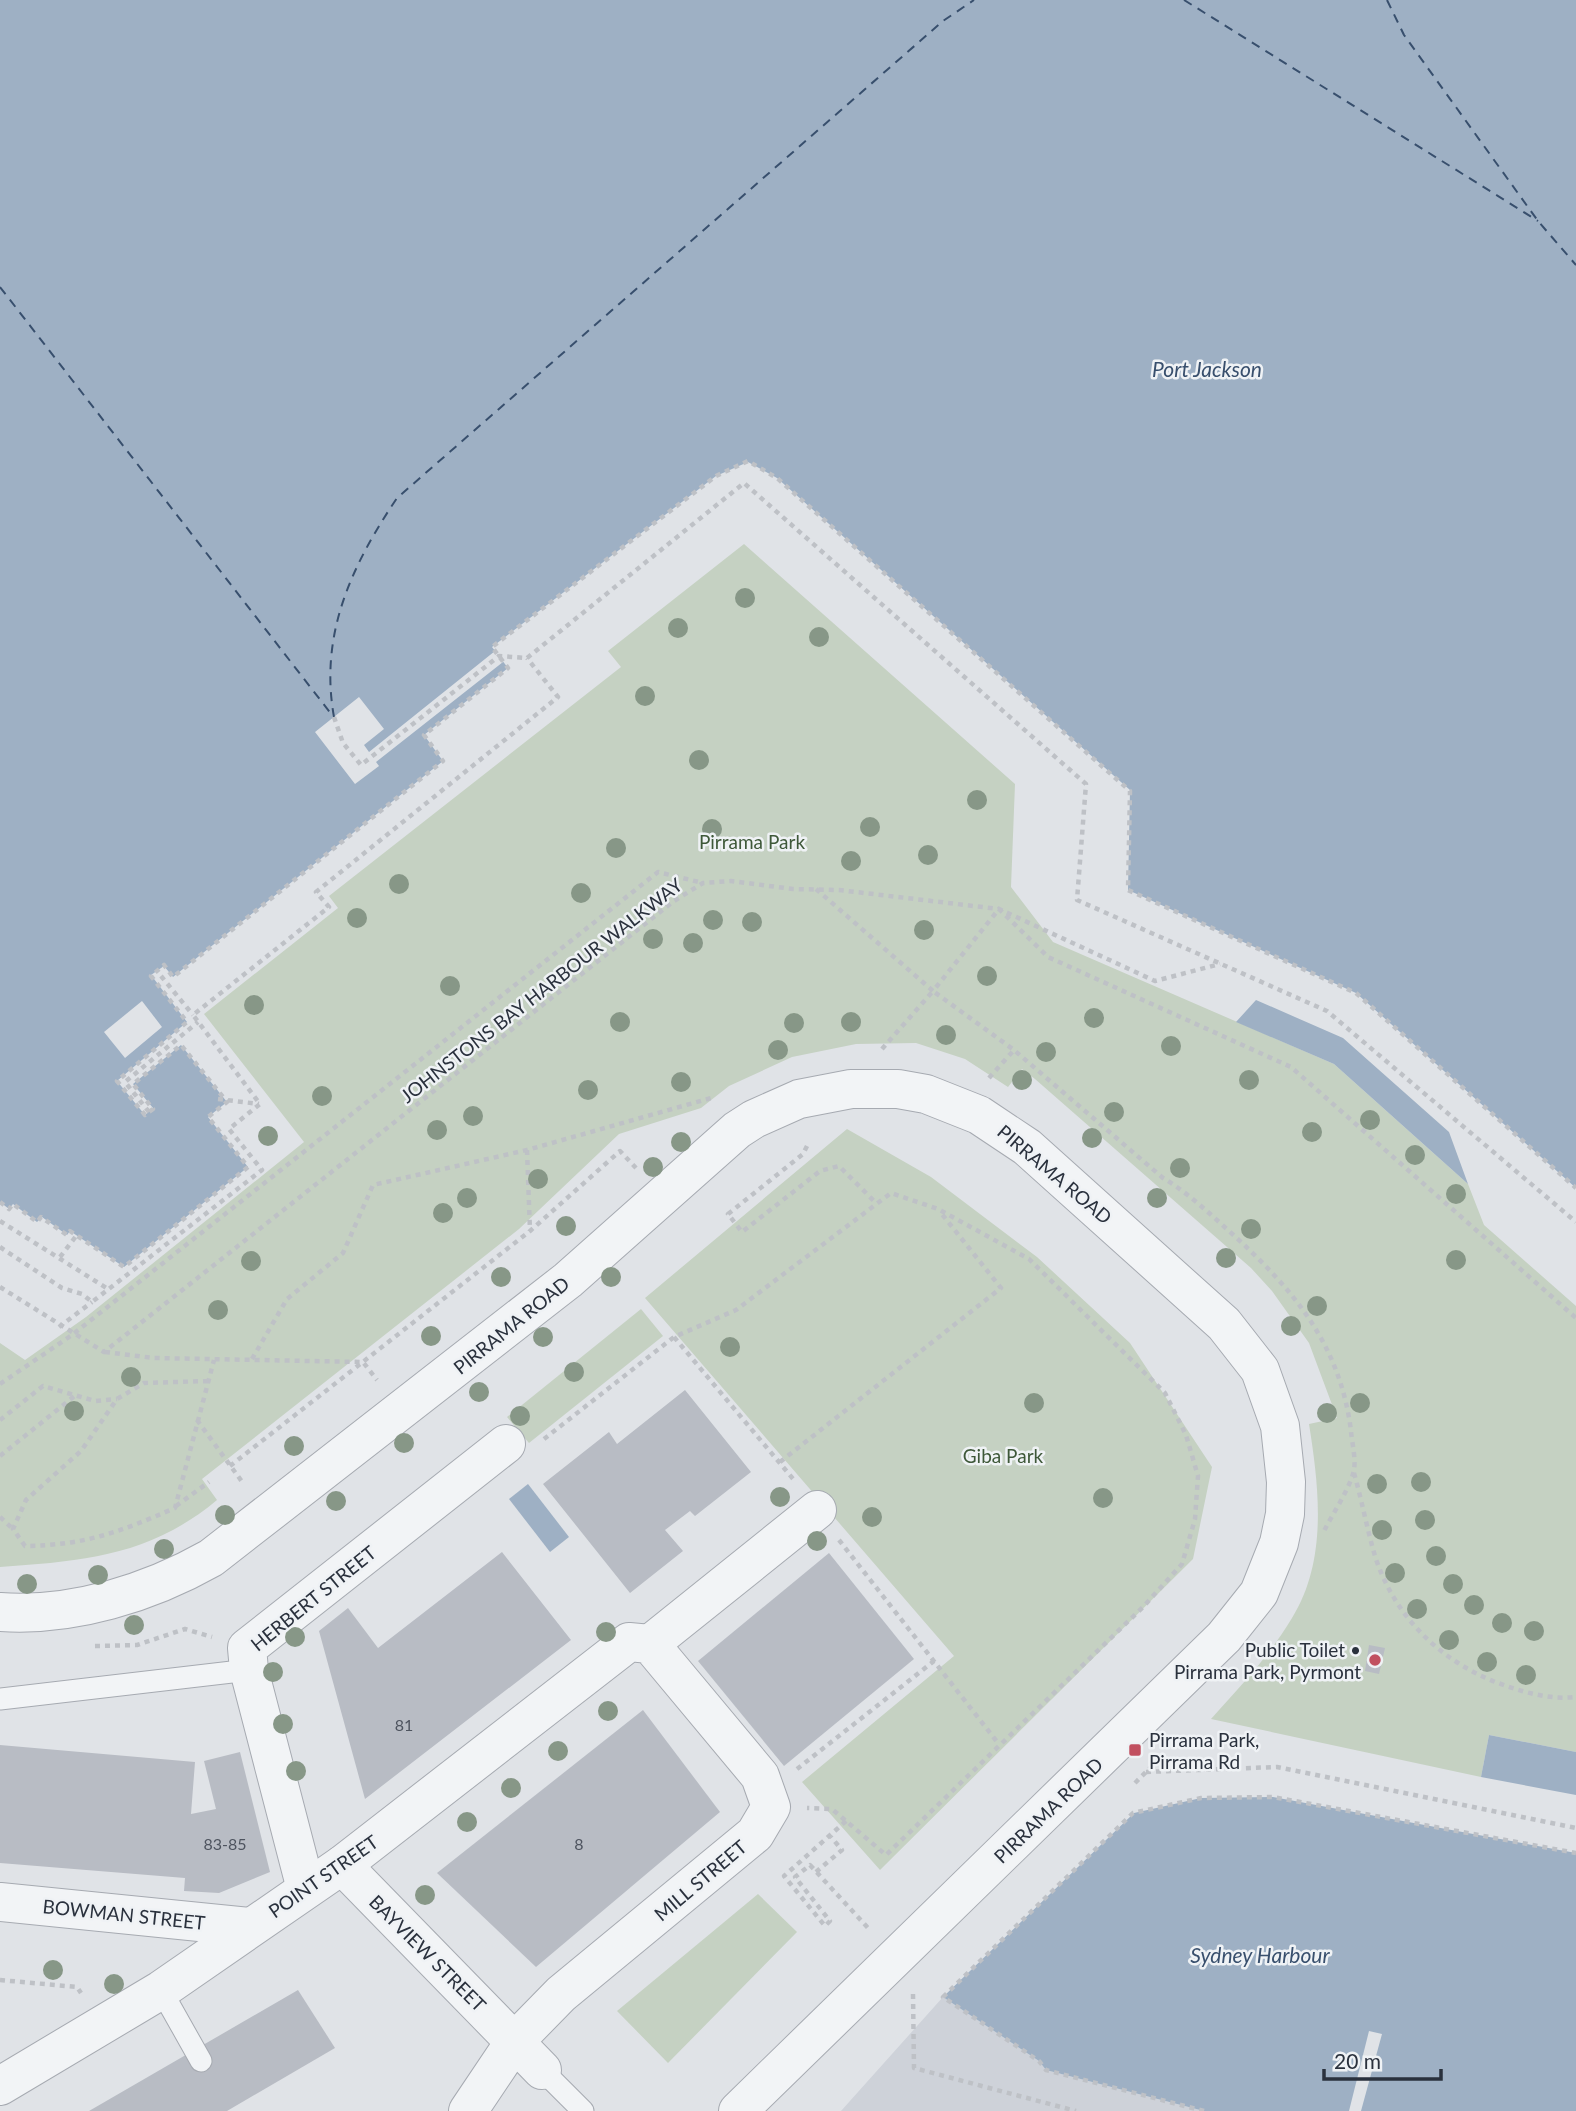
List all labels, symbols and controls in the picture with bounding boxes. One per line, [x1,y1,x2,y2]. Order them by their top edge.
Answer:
water label: Port Jackson [1152,356,1262,381]
park label: Pirrama Park [699,830,805,853]
street label: JOHNSTONS BAY HARBOUR WALKWAY [396,873,687,1107]
street label: PIRRAMA ROAD [993,1120,1117,1228]
street label: PIRRAMA ROAD [449,1271,573,1379]
park label: Giba Park [963,1444,1044,1467]
street label: HERBERT STREET [246,1541,380,1655]
place label: Public Toilet • Pirrama Park, Pyrmont [1174,1638,1361,1683]
marker: Public Toilet • Pirrama Park, Pyrmont [1367,1652,1383,1668]
house number: 81 [395,1715,413,1734]
place label: Pirrama Park, Pirrama Rd [1149,1728,1259,1773]
marker: Pirrama Park, Pirrama Rd [1127,1742,1143,1758]
street label: PIRRAMA ROAD [989,1752,1107,1868]
street label: POINT STREET [264,1830,382,1922]
house number: 83-85 [203,1834,247,1853]
house number: 8 [574,1834,584,1853]
street label: MILL STREET [649,1835,751,1925]
street label: BAYVIEW STREET [365,1890,491,2016]
street label: BOWMAN STREET [42,1894,206,1934]
water label: Sydney Harbour [1190,1942,1330,1967]
scale bar [1324,2038,1441,2082]
text: 20 m [1334,2048,1381,2073]

